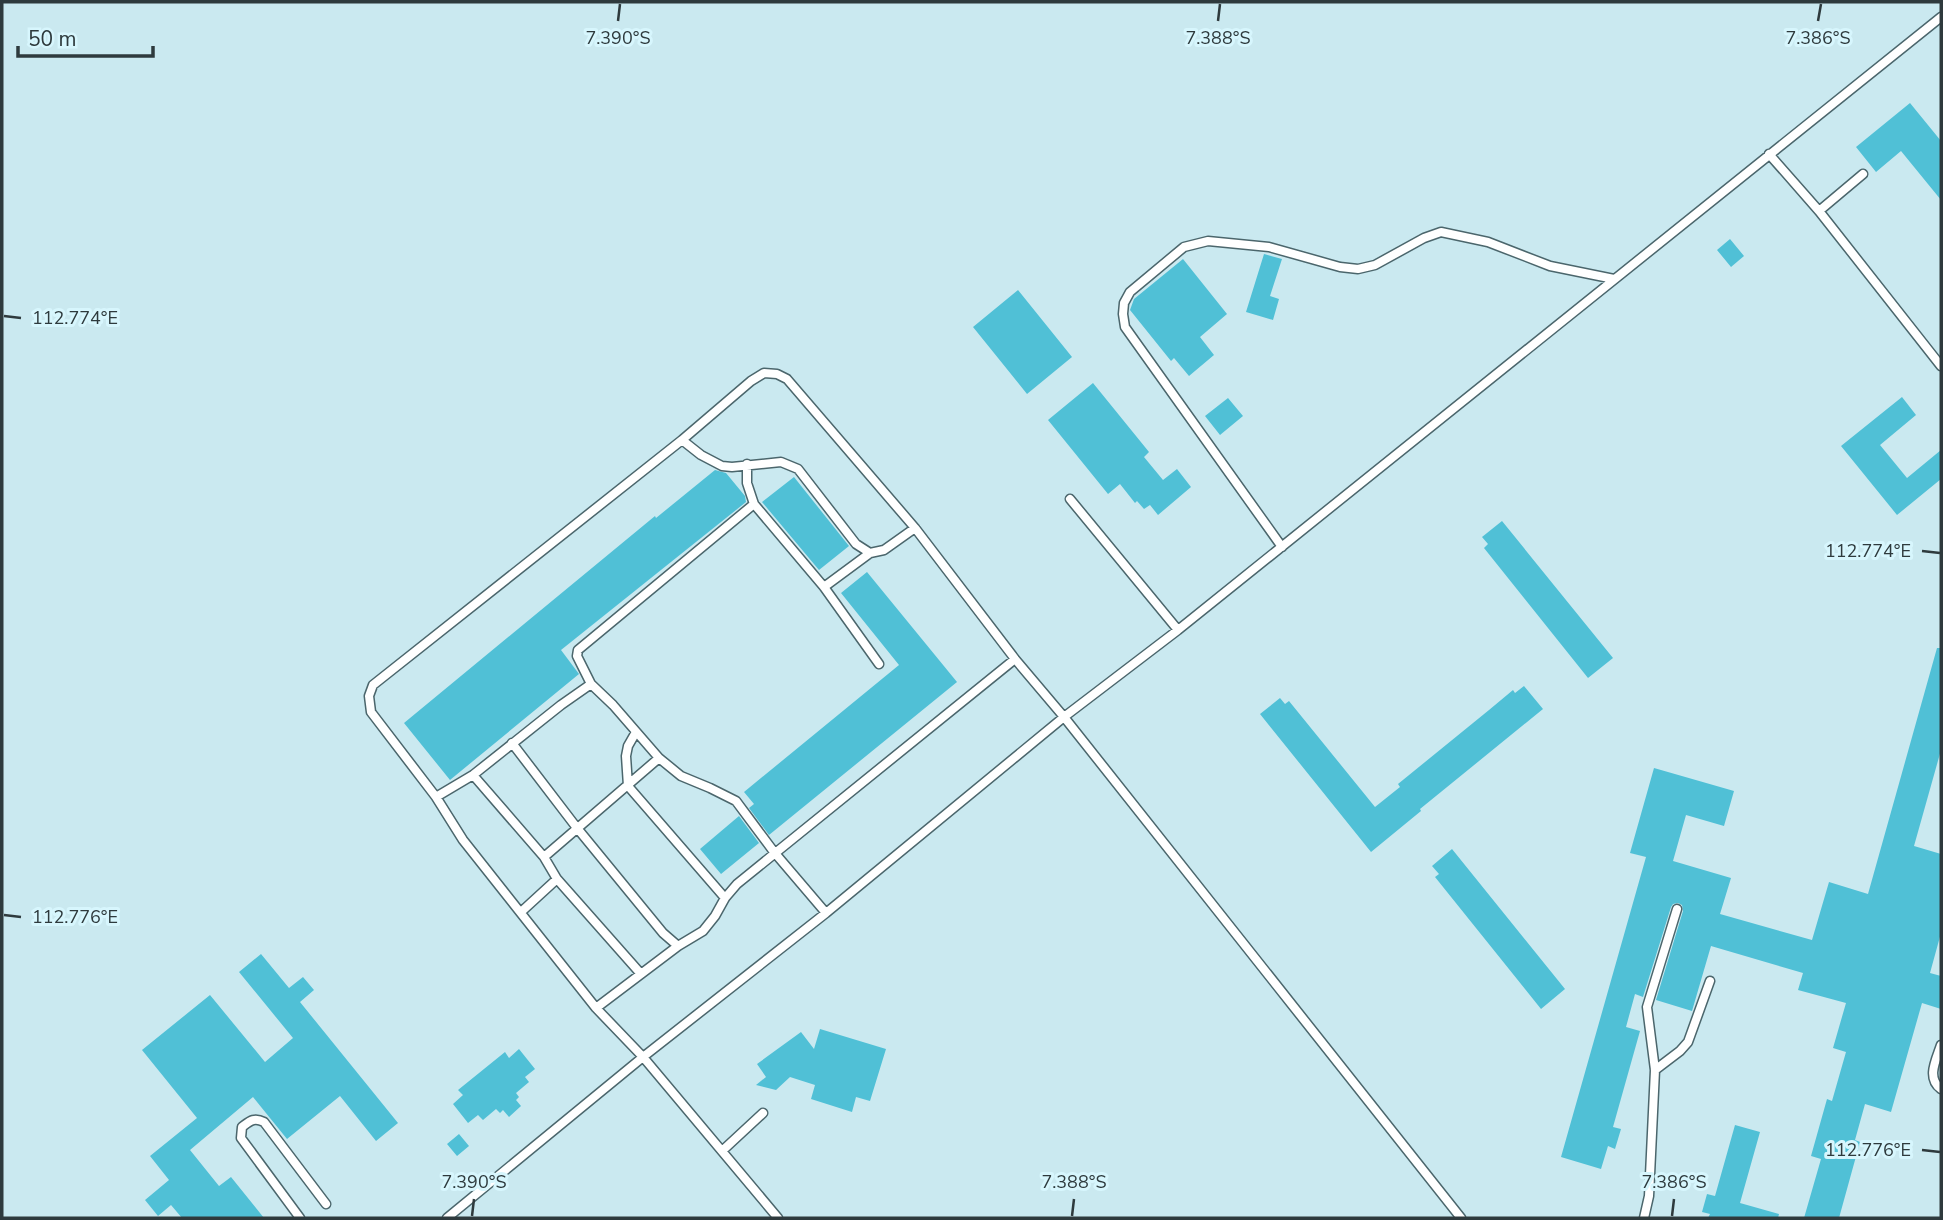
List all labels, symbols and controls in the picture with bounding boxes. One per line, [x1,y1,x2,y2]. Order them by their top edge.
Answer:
scale bar [18,14,152,58]
text: 50 m [28,25,77,53]
text: 7.390°S [585,26,651,50]
text: 7.388°S [1185,26,1251,50]
text: 7.386°S [1785,26,1851,50]
text: 112.774°E [32,306,118,330]
text: 112.774°E [1825,539,1911,563]
text: 112.776°E [32,905,118,929]
text: 112.776°E [1825,1138,1911,1162]
text: 7.390°S [441,1170,507,1194]
text: 7.388°S [1041,1170,1107,1194]
text: 7.386°S [1641,1170,1707,1194]

